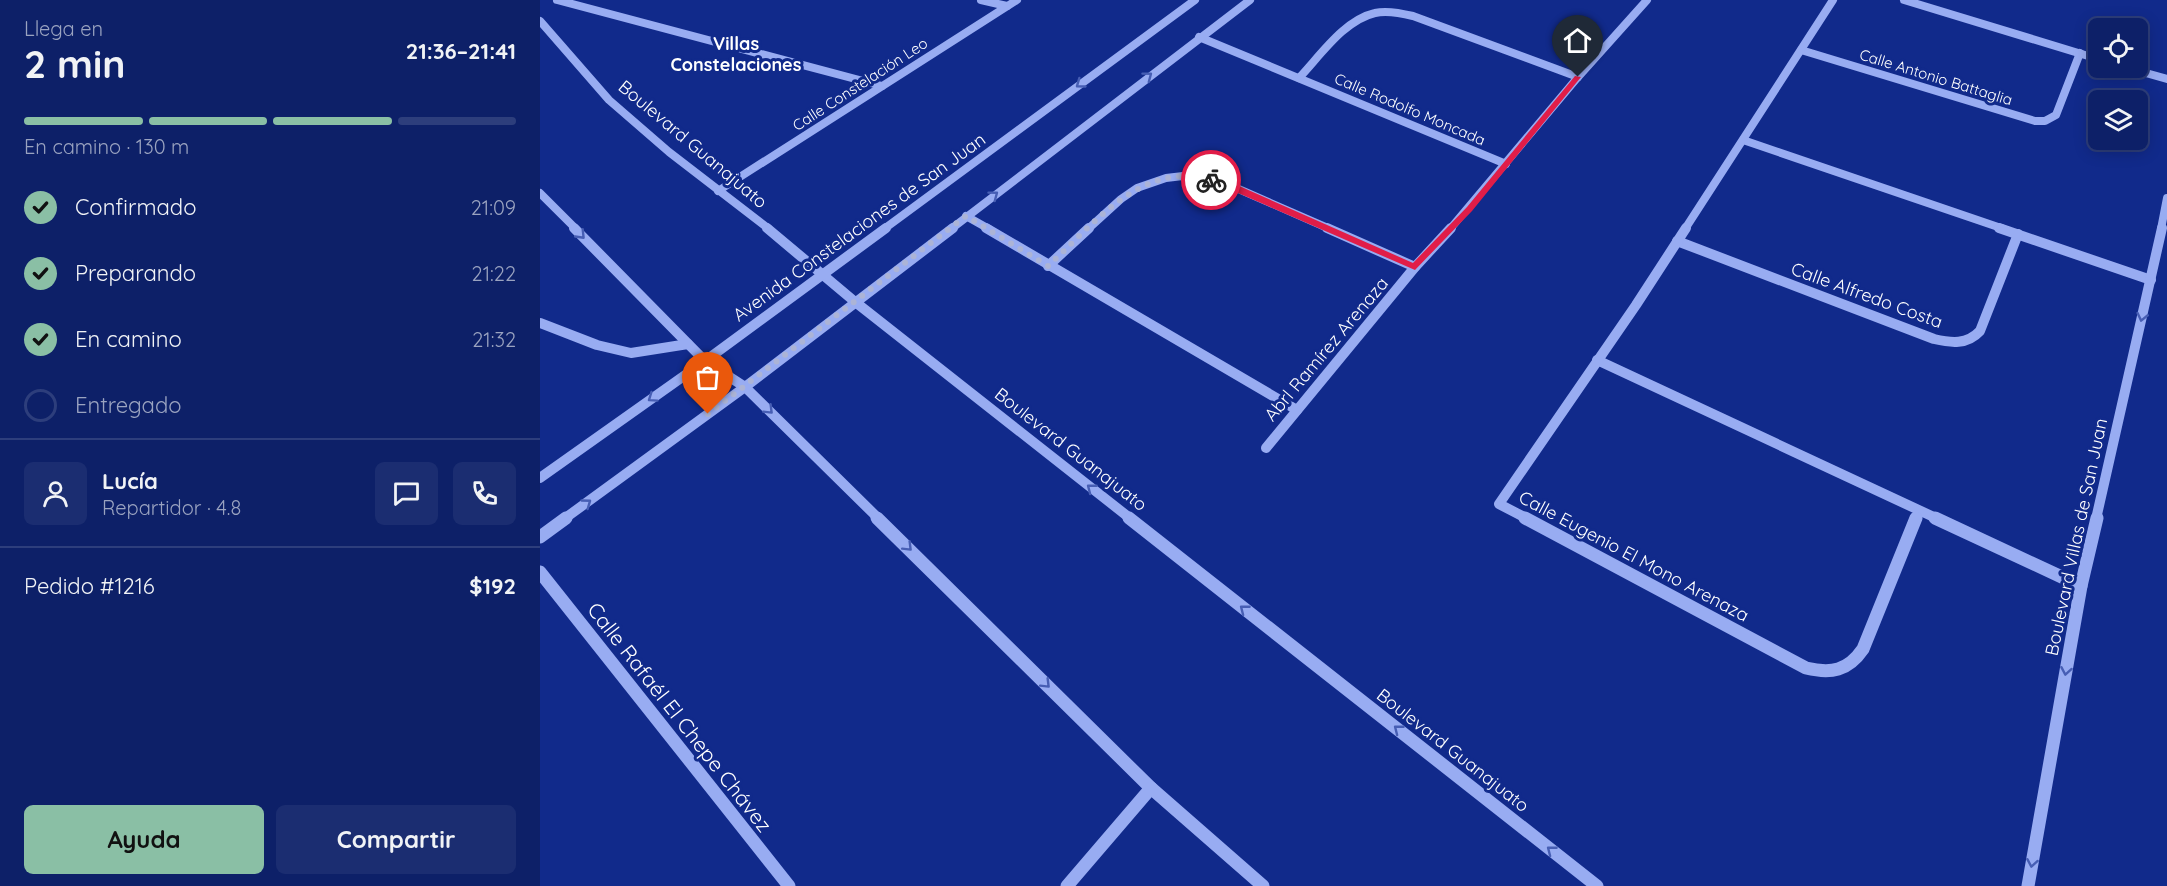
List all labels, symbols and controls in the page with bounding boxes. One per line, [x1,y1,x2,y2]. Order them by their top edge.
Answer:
pin [1552,15,1603,77]
text: Llega en [24,16,103,41]
map controls [2088,18,2148,150]
button: locate [2088,18,2148,78]
icon: home [1561,24,1594,57]
district label: Villas Constelaciones [671,32,802,76]
street label: Calle Constelación Leo [789,33,931,135]
text: 21:36–21:41 [406,37,516,65]
text: 2 min [24,39,126,88]
street label: Calle Antonio Battaglia [1857,45,2015,109]
street label: Calle Rodolfo Moncada [1332,69,1488,149]
one-way arrow [1142,72,1153,83]
street label: Boulevard Guanajuato [614,75,772,213]
one-way arrow [1076,77,1087,88]
button: layers [2088,90,2148,150]
street label: Avenida Constelaciones de San Juan [728,128,990,326]
text: En camino · 130 m [24,134,189,159]
courier [1181,150,1241,210]
icon: bike [1195,164,1228,197]
icon: check [24,191,57,224]
one-way arrow [987,191,998,202]
text: Confirmado [75,193,196,221]
text: 21:09 [471,195,516,220]
one-way arrow [573,227,584,238]
icon: check [24,257,57,290]
street label: Calle Alfredo Costa [1788,257,1946,333]
text: Preparando [75,259,196,287]
text: 21:22 [472,261,516,286]
street label: Abrl Ramírez Arenaza [1259,272,1393,426]
one-way arrow [2137,311,2150,321]
icon: check [24,323,57,356]
text: En camino [75,325,182,353]
text: 21:32 [472,327,516,352]
pin [682,352,733,414]
icon: bag [691,361,724,394]
street label: Boulevard Guanajuato [990,382,1152,516]
text: Entregado [75,391,182,419]
one-way arrow [648,391,659,402]
one-way arrow [762,403,772,414]
street label: Boulevard Villas de San Juan [2040,416,2112,658]
button: person [24,462,87,525]
button: chat [375,462,438,525]
button: phone [453,462,516,525]
text: Lucía [102,467,158,495]
one-way arrow [1087,484,1098,495]
street label: Calle Eugenio El Mono Arenaza [1515,485,1753,627]
text: Repartidor · 4.8 [102,495,241,520]
one-way arrow [581,499,592,510]
one-way arrow [901,540,911,551]
text: Pedido #1216 [24,572,155,600]
text: $192 [469,572,516,600]
street label: Calle Rafaél El Chepe Chávez [582,597,778,837]
one-way arrow [1240,605,1251,616]
one-way arrow [2060,666,2073,676]
one-way arrow [1040,677,1050,688]
street label: Boulevard Guanajuato [1372,683,1534,817]
one-way arrow [1393,726,1404,737]
button: Ayuda [24,805,264,874]
button: Compartir [276,805,516,874]
one-way arrow [1546,846,1557,857]
one-way arrow [2026,858,2039,868]

